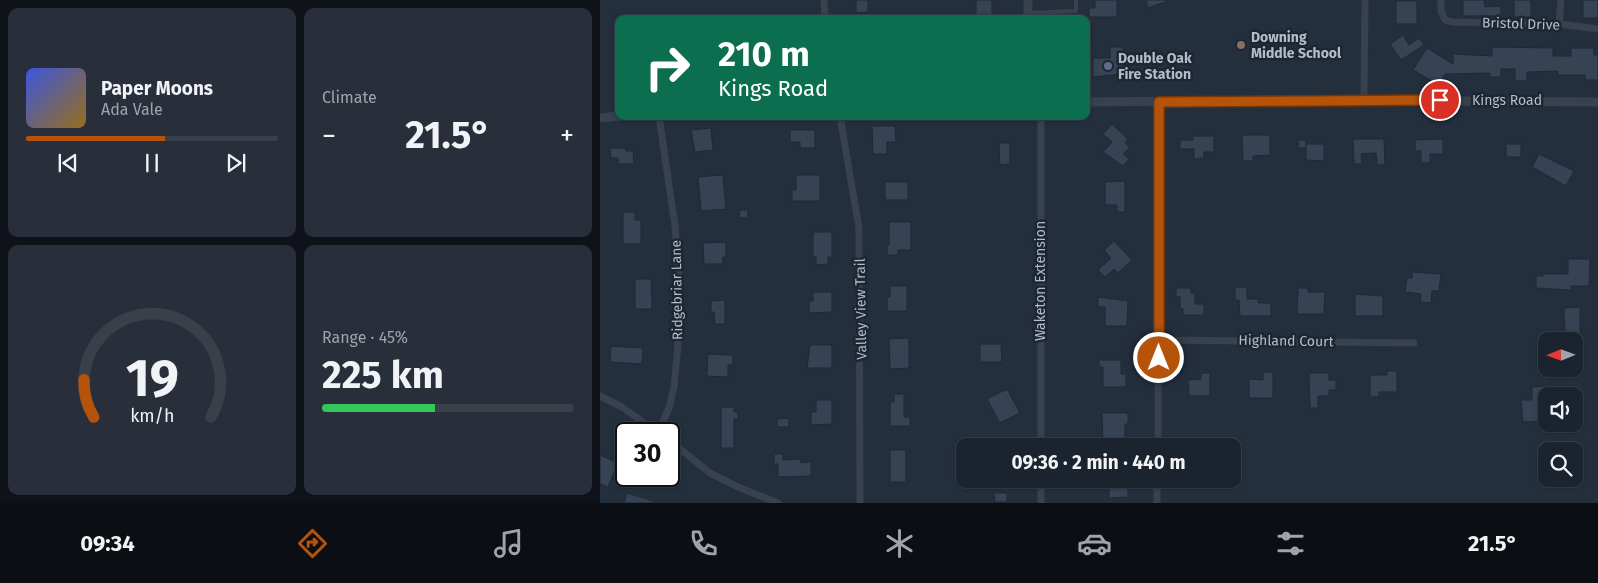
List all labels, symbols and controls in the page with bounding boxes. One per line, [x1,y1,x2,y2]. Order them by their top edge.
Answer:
street label: Bristol Drive [1482,14,1560,34]
place label: Downing Middle School [1251,29,1342,62]
text: 210 m [718,33,810,75]
icon: right [635,35,700,100]
marker: Downing Middle School [1235,39,1247,51]
place label: Double Oak Fire Station [1118,50,1192,83]
marker: Double Oak Fire Station [1102,60,1114,72]
text: Kings Road [718,75,828,102]
text: Paper Moons [101,77,213,100]
pin [1419,79,1461,121]
icon: arrive [1426,86,1454,114]
text: Climate [322,88,377,107]
street label: Kings Road [1472,92,1542,109]
text: Ada Vale [101,100,163,119]
text: 21.5° [405,112,491,158]
text: − [322,119,336,152]
text: + [560,119,574,152]
icon: previous [54,149,82,177]
icon: pause [138,149,166,177]
icon: next [222,149,250,177]
street label: Waketon Extension [1032,221,1049,341]
street label: Ridgebriar Lane [668,240,686,340]
street label: Valley View Trail [852,258,870,360]
text: Range · 45% [322,328,408,347]
position arrow [1132,331,1184,383]
street label: Highland Court [1238,332,1335,350]
north arrow [1538,332,1582,378]
map controls [1538,332,1583,487]
text: 19 [125,347,179,410]
text: 225 km [322,352,444,398]
button: sound [1538,387,1583,432]
text: km/h [130,405,174,427]
speed limit sign: 30 [615,422,680,487]
button: search [1538,442,1583,487]
text: 09:36 · 2 min · 440 m [1011,451,1186,474]
icon: directions [295,526,330,561]
icon: music [491,526,526,561]
icon: phone [686,526,721,561]
icon: climate [882,526,917,561]
icon: car [1077,526,1112,561]
icon: filters [1273,526,1308,561]
text: 09:34 [80,530,135,557]
text: 21.5° [1468,530,1518,557]

